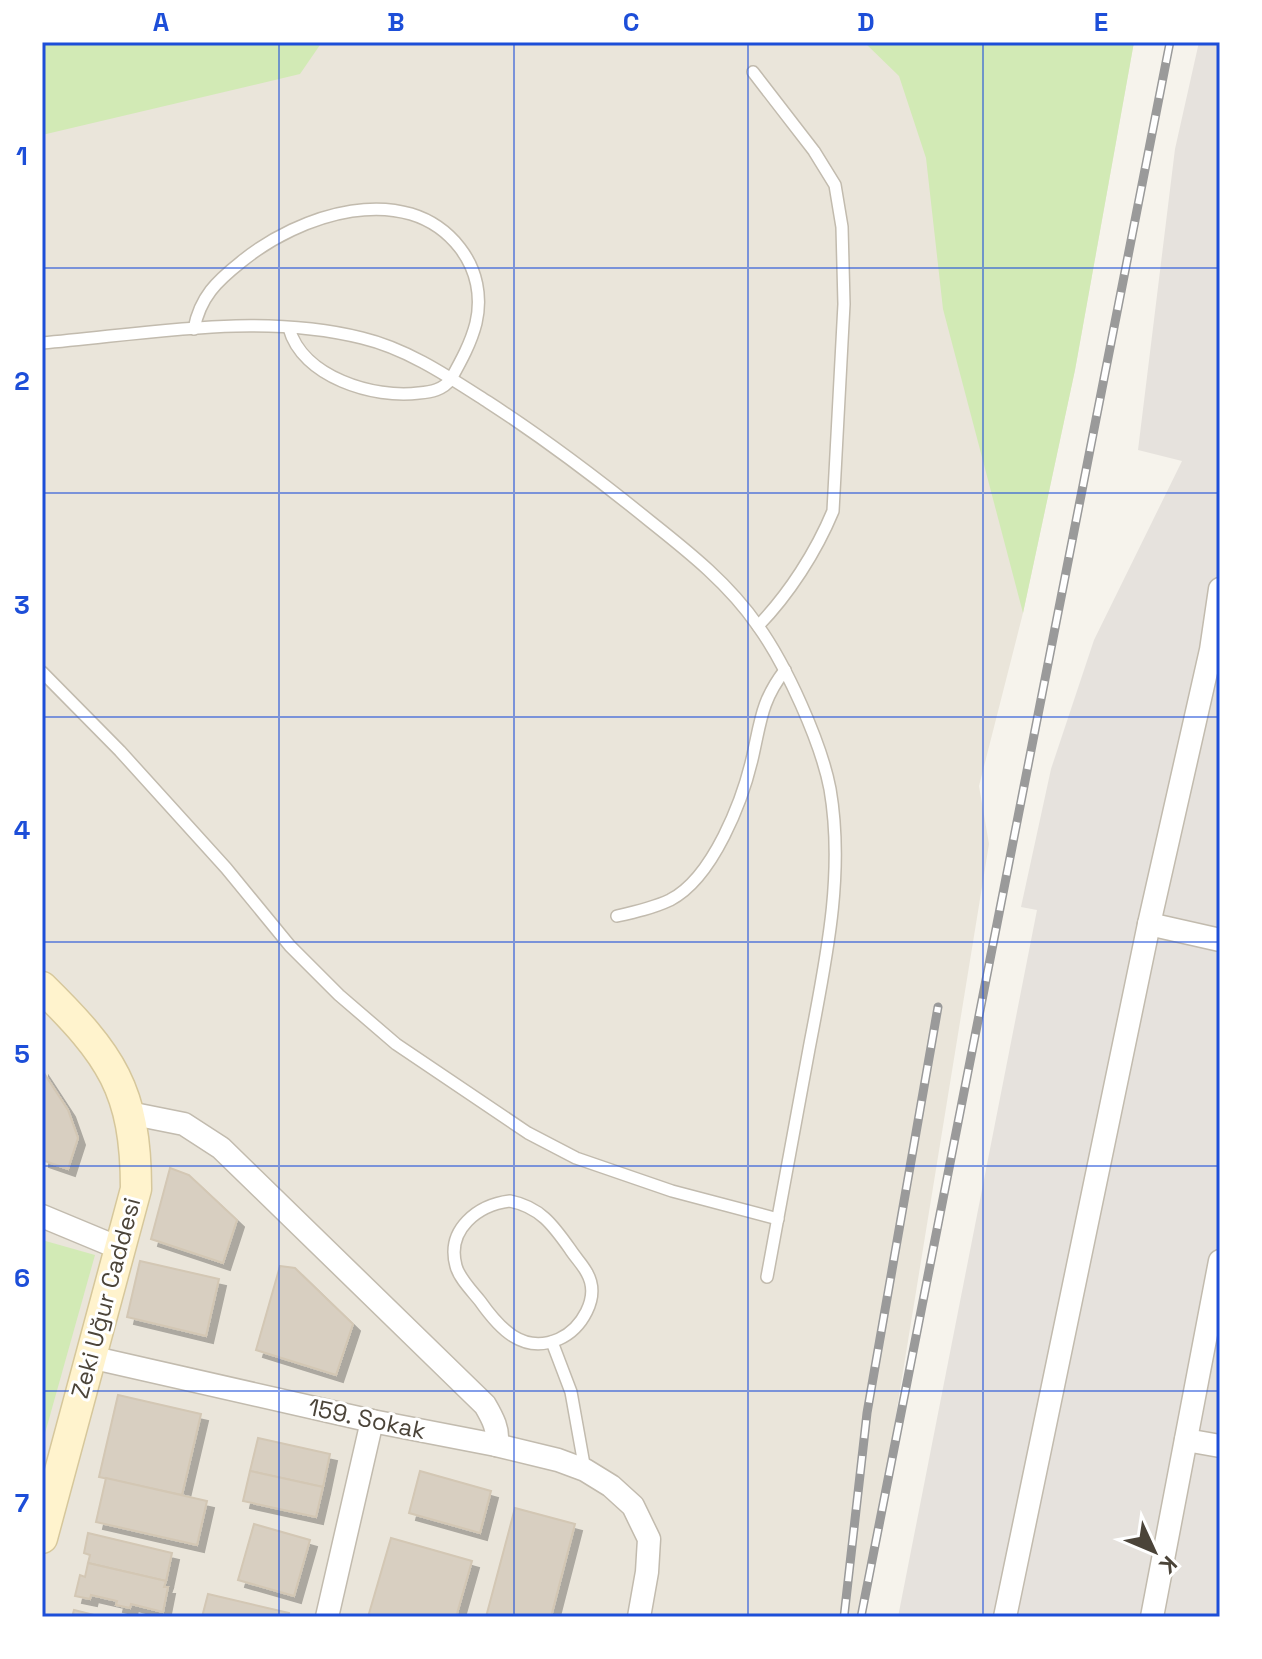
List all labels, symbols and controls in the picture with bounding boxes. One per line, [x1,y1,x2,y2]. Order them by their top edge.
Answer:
text: A [153,5,170,39]
text: B [387,5,405,39]
text: C [623,5,639,39]
text: D [857,5,875,39]
text: E [1094,5,1108,39]
text: 1 [16,139,28,173]
text: 2 [14,364,30,398]
text: 3 [14,588,30,622]
text: 4 [14,813,30,847]
text: 5 [14,1037,30,1071]
street label: Zeki Uğur Caddesi [64,1194,147,1402]
text: 6 [14,1261,30,1295]
street label: 159. Sokak [306,1391,429,1446]
text: 7 [15,1486,29,1520]
north arrow [1114,1511,1194,1591]
text: K [1153,1550,1183,1580]

